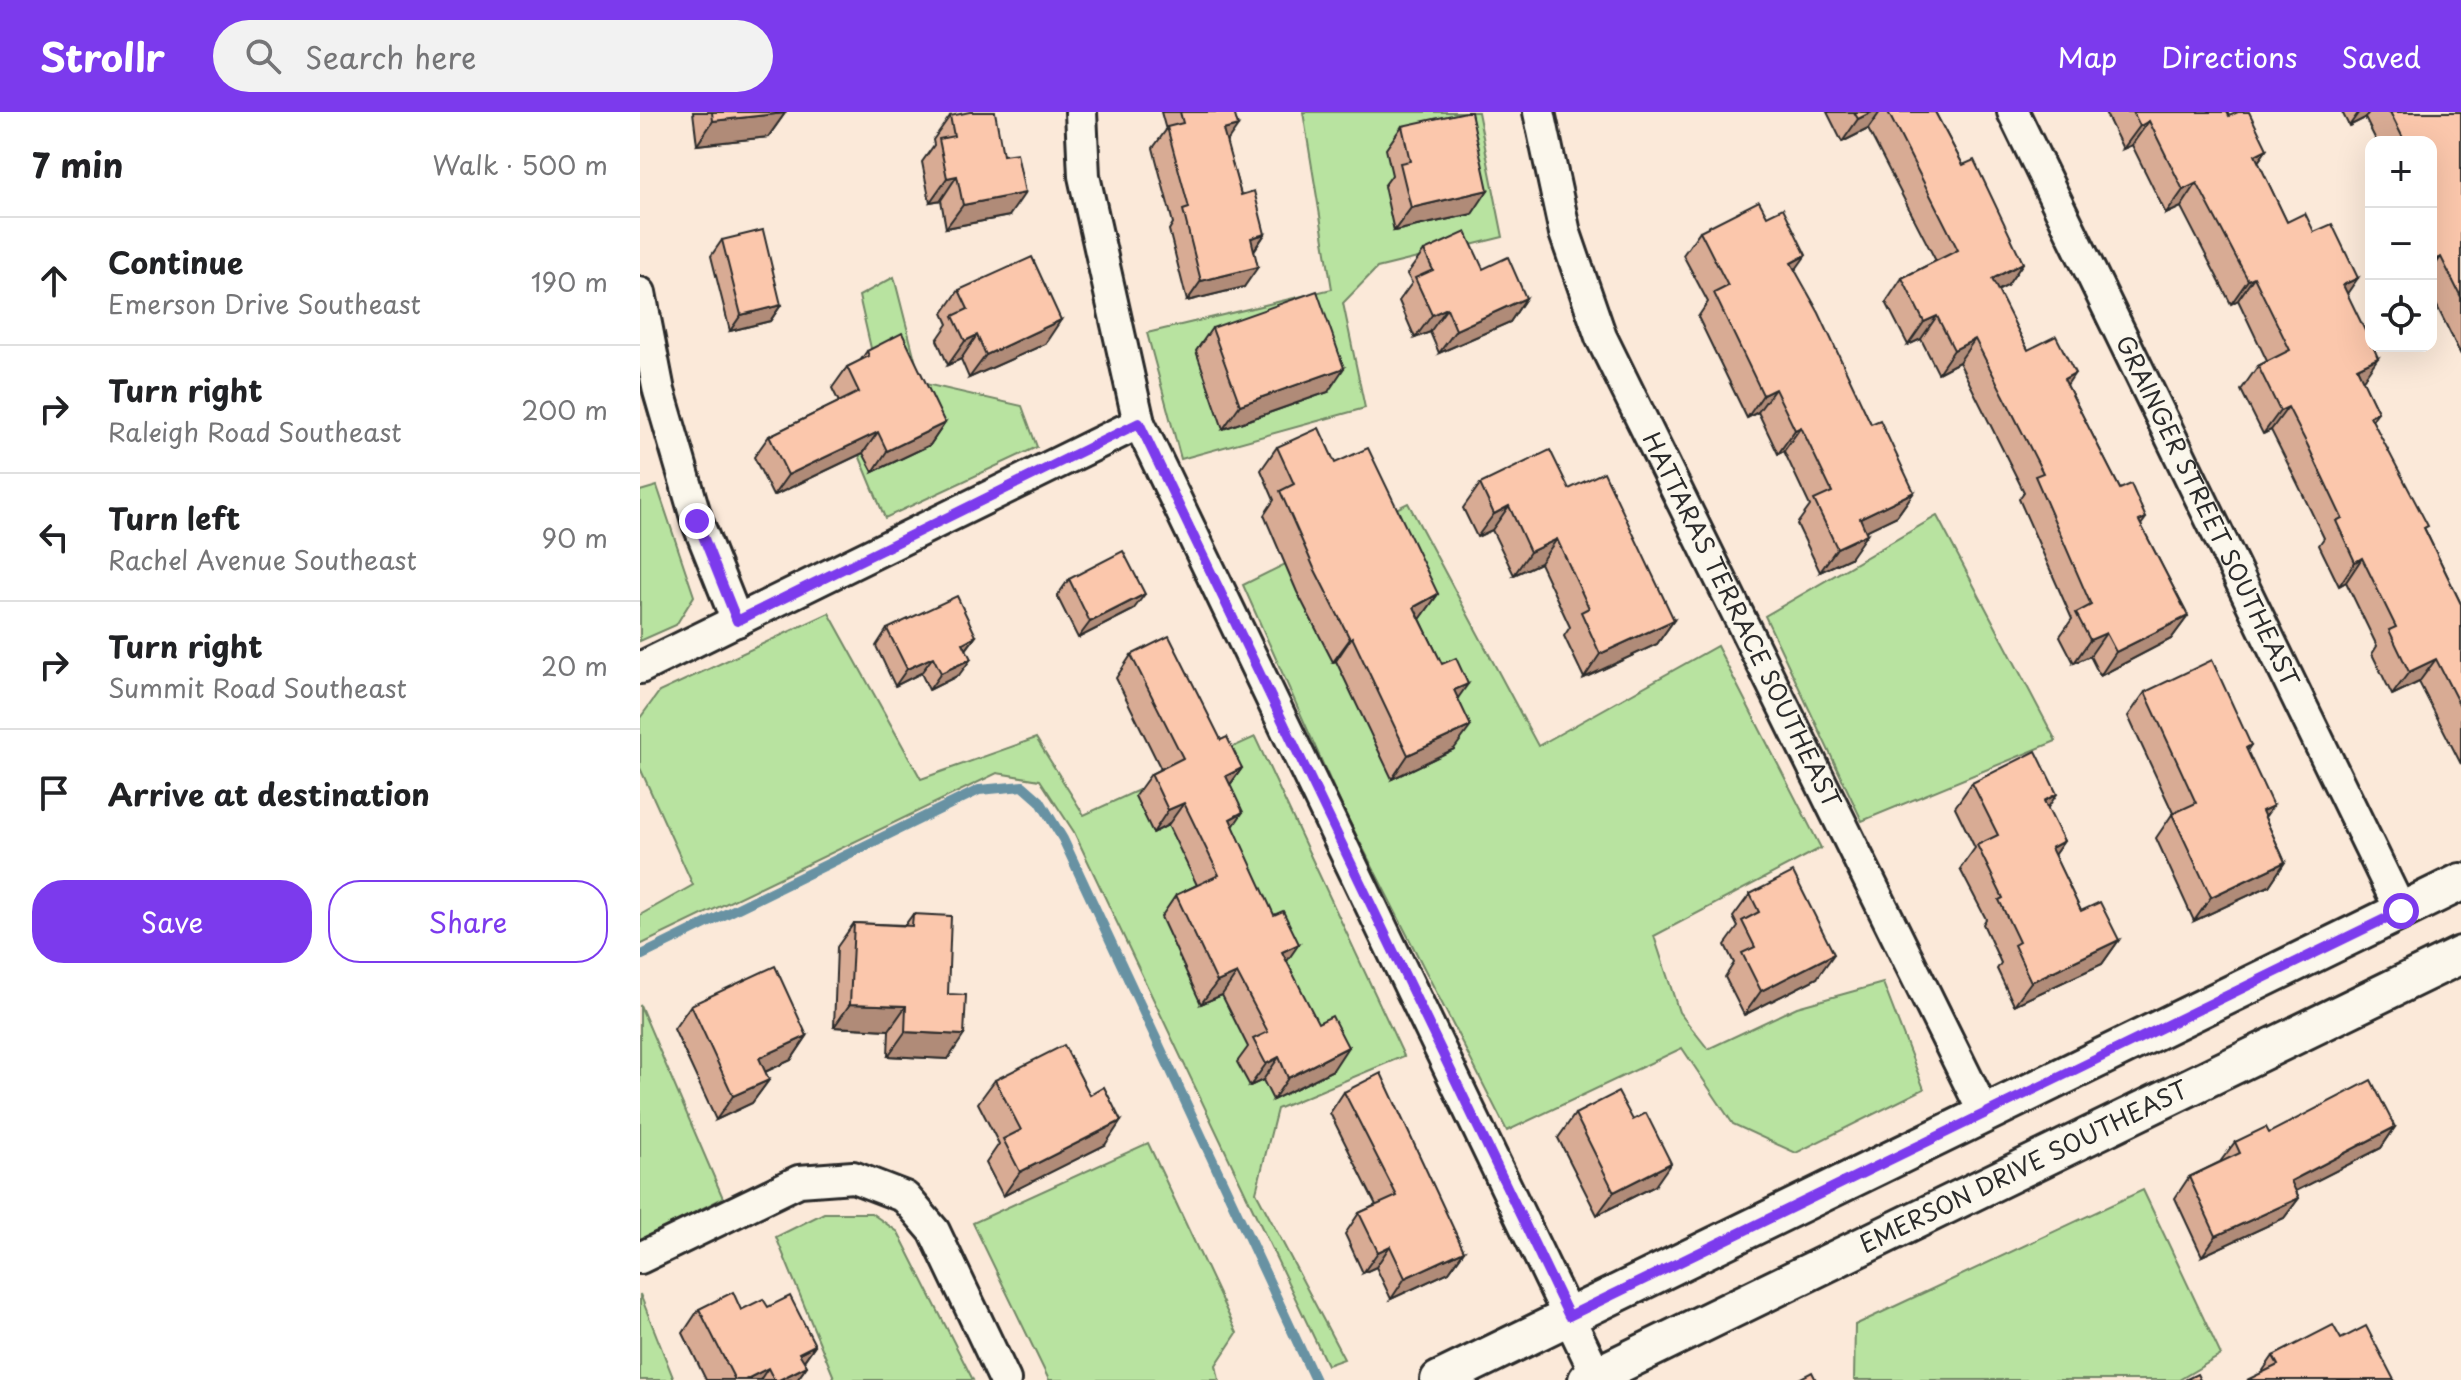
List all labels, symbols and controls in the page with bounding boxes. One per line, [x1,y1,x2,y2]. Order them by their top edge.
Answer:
search box [213,20,773,92]
text: Strollr [40,28,165,85]
icon: search [241,34,285,78]
text: Search here [305,34,477,79]
text: Map [2058,35,2117,78]
text: Directions [2161,35,2298,78]
text: Saved [2342,35,2421,78]
map controls [2365,136,2437,352]
button: + [2365,136,2437,208]
text: 7 min [32,138,123,190]
text: Walk · 500 m [433,145,608,184]
button: − [2365,208,2437,280]
text: Continue [108,239,243,284]
icon: ahead [32,259,76,303]
text: 190 m [531,262,608,301]
button: locate [2365,280,2437,352]
text: Emerson Drive Southeast [108,284,421,323]
street label: GRAINGER STREET SOUTHEAST [2108,328,2310,693]
text: Turn right [108,367,263,412]
icon: right [32,387,76,431]
text: 200 m [521,390,608,429]
text: Raleigh Road Southeast [108,412,402,451]
street label: HATTARAS TERRACE SOUTHEAST [1635,425,1851,814]
text: Turn left [108,495,240,540]
route end [679,503,715,539]
icon: left [32,515,76,559]
text: 90 m [541,518,608,557]
text: Rachel Avenue Southeast [108,540,417,579]
text: Turn right [108,623,263,668]
icon: right [32,643,76,687]
text: 20 m [541,646,608,685]
text: Summit Road Southeast [108,668,407,707]
icon: arrive [32,771,76,815]
text: Arrive at destination [108,771,430,816]
button: Save [32,880,312,963]
button: Share [328,880,608,963]
route start [2383,893,2419,929]
street label: EMERSON DRIVE SOUTHEAST [1853,1070,2194,1261]

